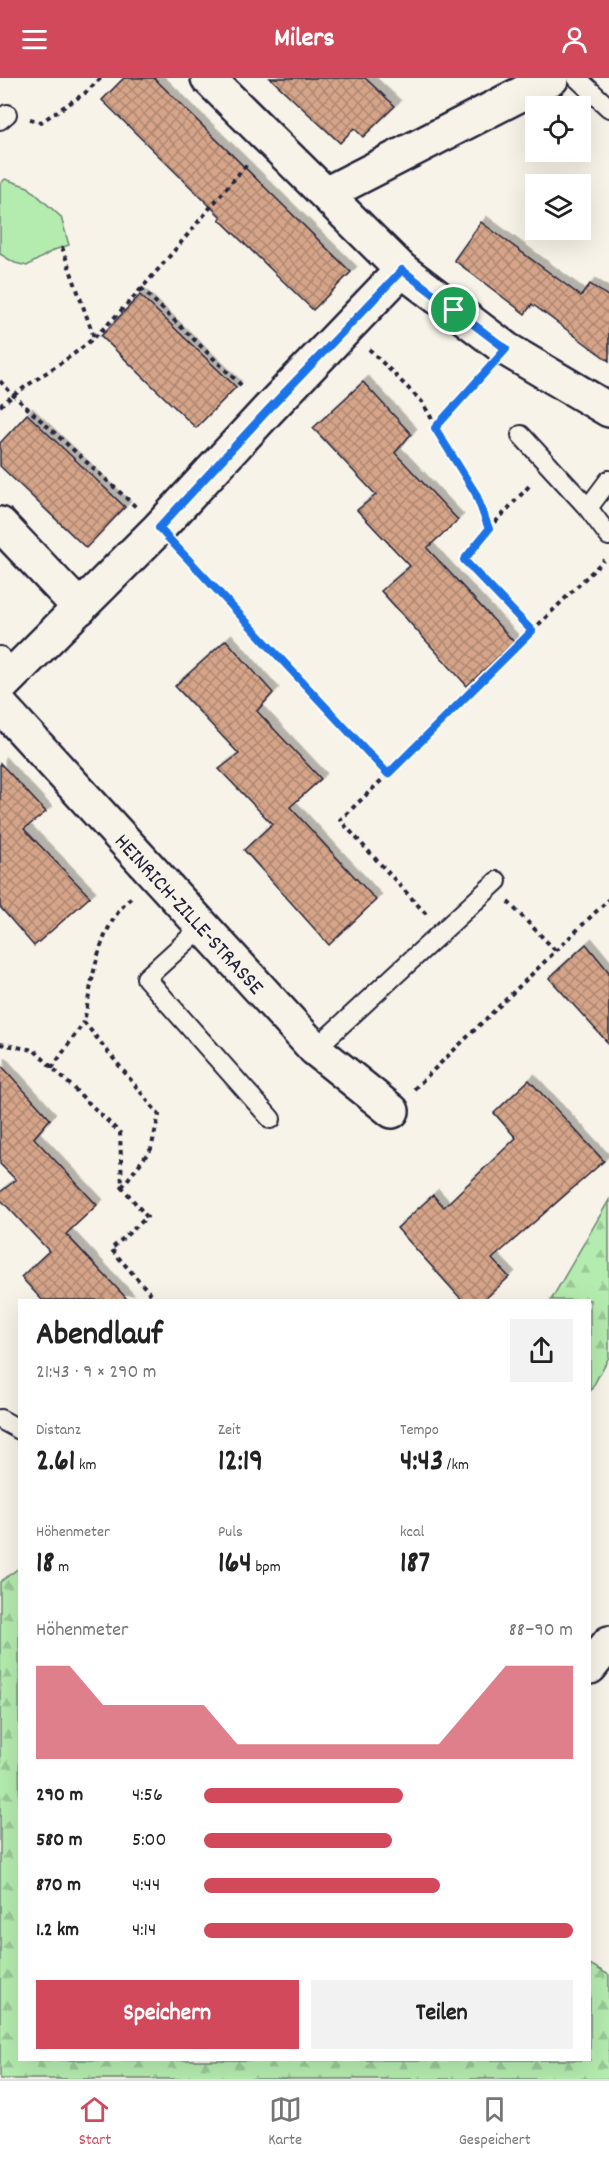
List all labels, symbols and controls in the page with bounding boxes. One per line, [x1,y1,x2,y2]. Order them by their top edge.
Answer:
text: Milers [274,20,335,59]
icon: menu [18,23,51,56]
icon: person [558,23,591,56]
map controls [525,96,591,240]
button: locate [525,96,591,162]
button: layers [525,174,591,240]
pin [428,284,479,335]
icon: arrive [437,293,470,326]
street label: HEINRICH-ZILLE-STRASSE [106,828,270,1003]
text: Abendlauf [36,1313,163,1360]
button: share [510,1319,573,1382]
text: 21:43 · 9 × 290 m [36,1359,157,1387]
text: Distanz [36,1419,81,1442]
text: Zeit [218,1419,241,1442]
text: Tempo [400,1419,439,1442]
text: 2.61 [36,1442,75,1485]
text: 12:19 [218,1442,263,1485]
text: 4:43 [400,1442,443,1485]
text: km [75,1454,97,1477]
text: /km [443,1454,469,1477]
text: Höhenmeter [36,1521,110,1544]
text: Puls [218,1521,243,1544]
text: kcal [400,1521,424,1544]
text: 18 [36,1544,55,1587]
text: 164 [218,1544,252,1587]
text: 187 [400,1544,430,1587]
text: m [55,1556,69,1579]
text: bpm [252,1556,281,1579]
text: Höhenmeter [36,1617,128,1645]
text: 88–90 m [509,1617,573,1645]
text: 290 m [36,1782,83,1810]
text: 4:56 [132,1782,163,1810]
text: 580 m [36,1827,83,1855]
text: 5:00 [132,1827,166,1855]
text: 870 m [36,1872,81,1900]
text: 4:44 [132,1872,160,1900]
text: 1.2 km [36,1917,79,1945]
text: 4:14 [132,1917,156,1945]
button: Speichern [36,1980,299,2049]
button: Teilen [311,1980,573,2049]
tab: Start [78,2093,111,2152]
tab: Karte [268,2093,302,2152]
tab: Gespeichert [459,2093,531,2152]

